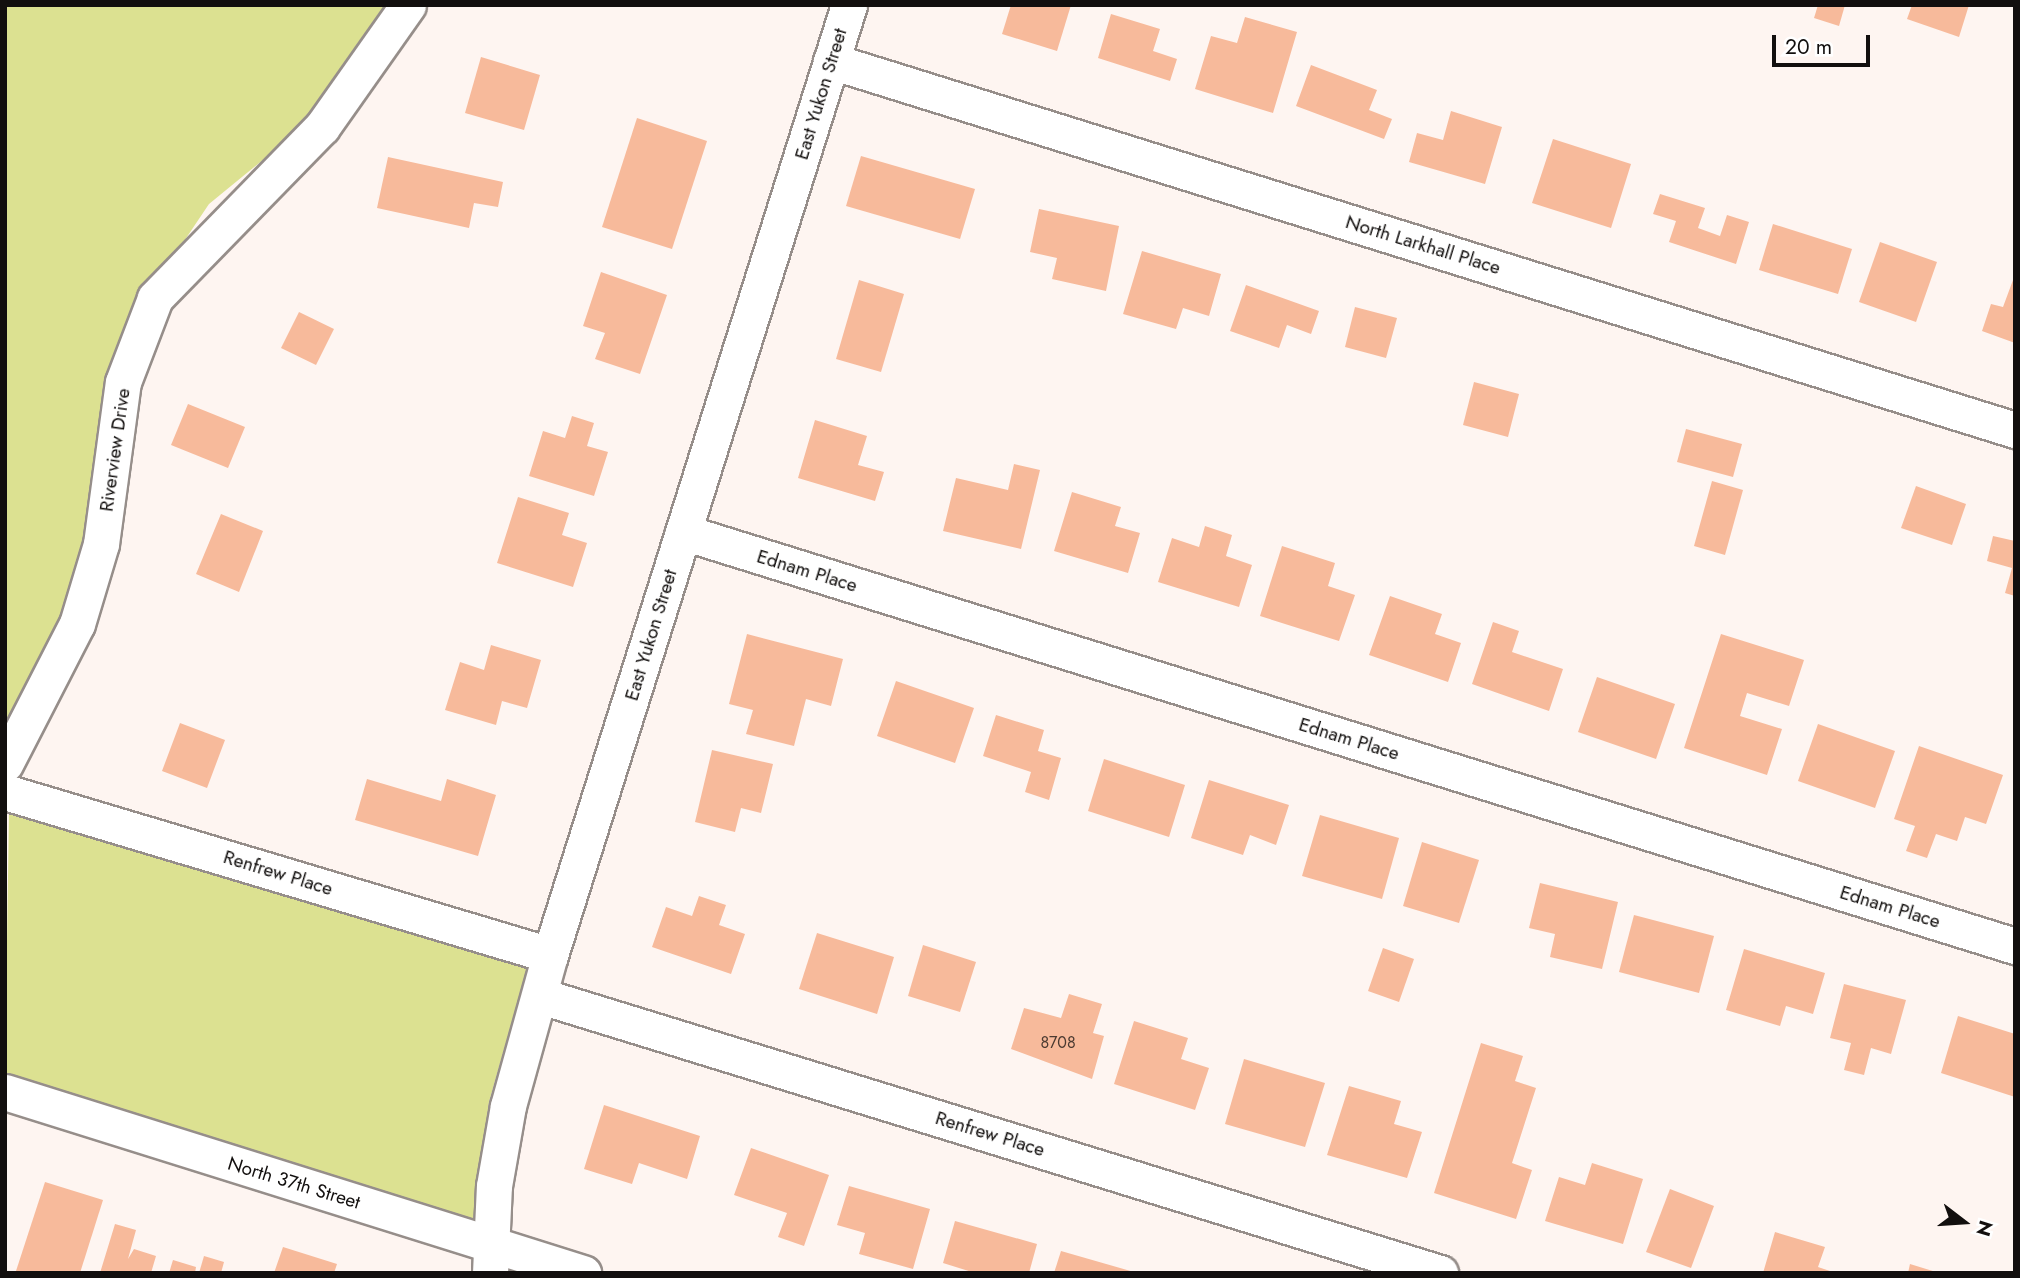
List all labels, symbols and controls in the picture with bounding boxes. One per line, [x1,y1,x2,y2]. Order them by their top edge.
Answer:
scale bar [1775,21,1873,65]
street label: East Yukon Street [790,26,852,162]
text: 20 m [1785,32,1832,62]
street label: North Larkhall Place [1343,211,1503,279]
street label: Riverview Drive [95,387,135,513]
street label: Ednam Place [754,545,860,597]
street label: East Yukon Street [620,567,682,703]
street label: Ednam Place [1296,713,1402,765]
street label: Renfrew Place [221,846,335,900]
street label: Ednam Place [1837,881,1943,933]
house number: 8708 [1040,1033,1076,1053]
street label: Renfrew Place [933,1107,1047,1161]
street label: North 37th Street [225,1152,363,1214]
north arrow [1929,1187,1999,1257]
text: N [1969,1217,2000,1239]

